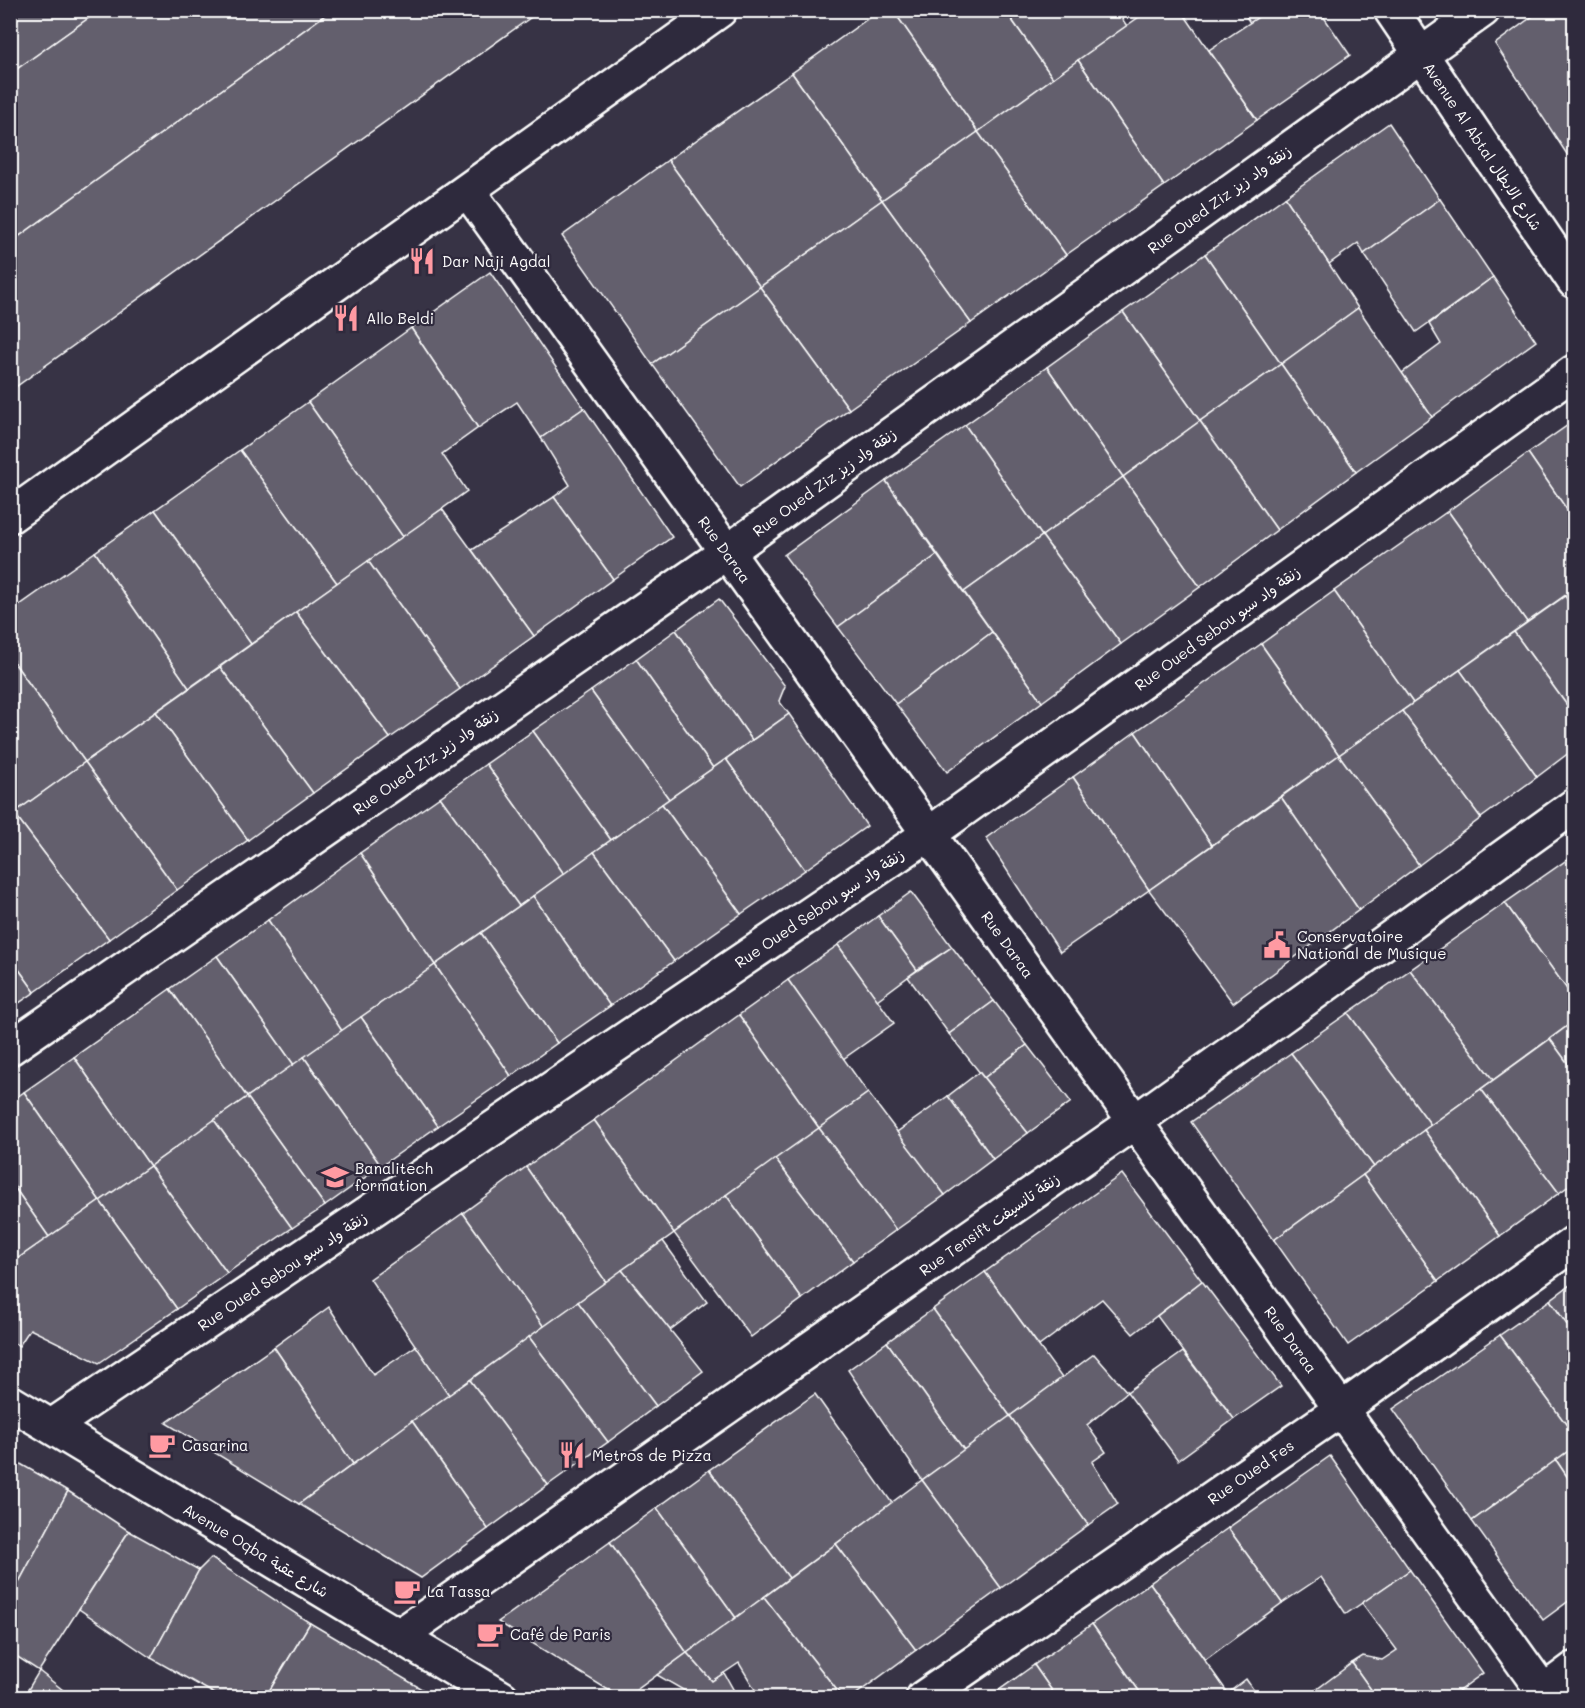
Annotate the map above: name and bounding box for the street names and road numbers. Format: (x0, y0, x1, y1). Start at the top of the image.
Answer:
street label: Avenue Al Abtal شارع الابطال (1418, 58, 1547, 235)
street label: Rue Oued Ziz زنقة واد زيز (1143, 140, 1295, 258)
street label: Rue Oued Ziz زنقة واد زيز (748, 423, 900, 541)
street label: Rue Daraa (694, 512, 756, 587)
street label: Rue Oued Sebou زنقة واد سبو (1130, 561, 1304, 695)
street label: Rue Oued Ziz زنقة واد زيز (349, 703, 501, 819)
street label: Rue Oued Sebou زنقة واد سبو (731, 844, 907, 972)
street label: Rue Daraa (977, 907, 1039, 982)
street label: Rue Tensift زنقة تانسيفت (915, 1168, 1063, 1280)
street label: Rue Oued Sebou زنقة واد سبو (194, 1207, 370, 1335)
street label: Rue Daraa (1260, 1302, 1322, 1377)
street label: Rue Oued Fes (1203, 1435, 1298, 1509)
street label: Avenue Oqba شارع عقبة (179, 1499, 332, 1602)

